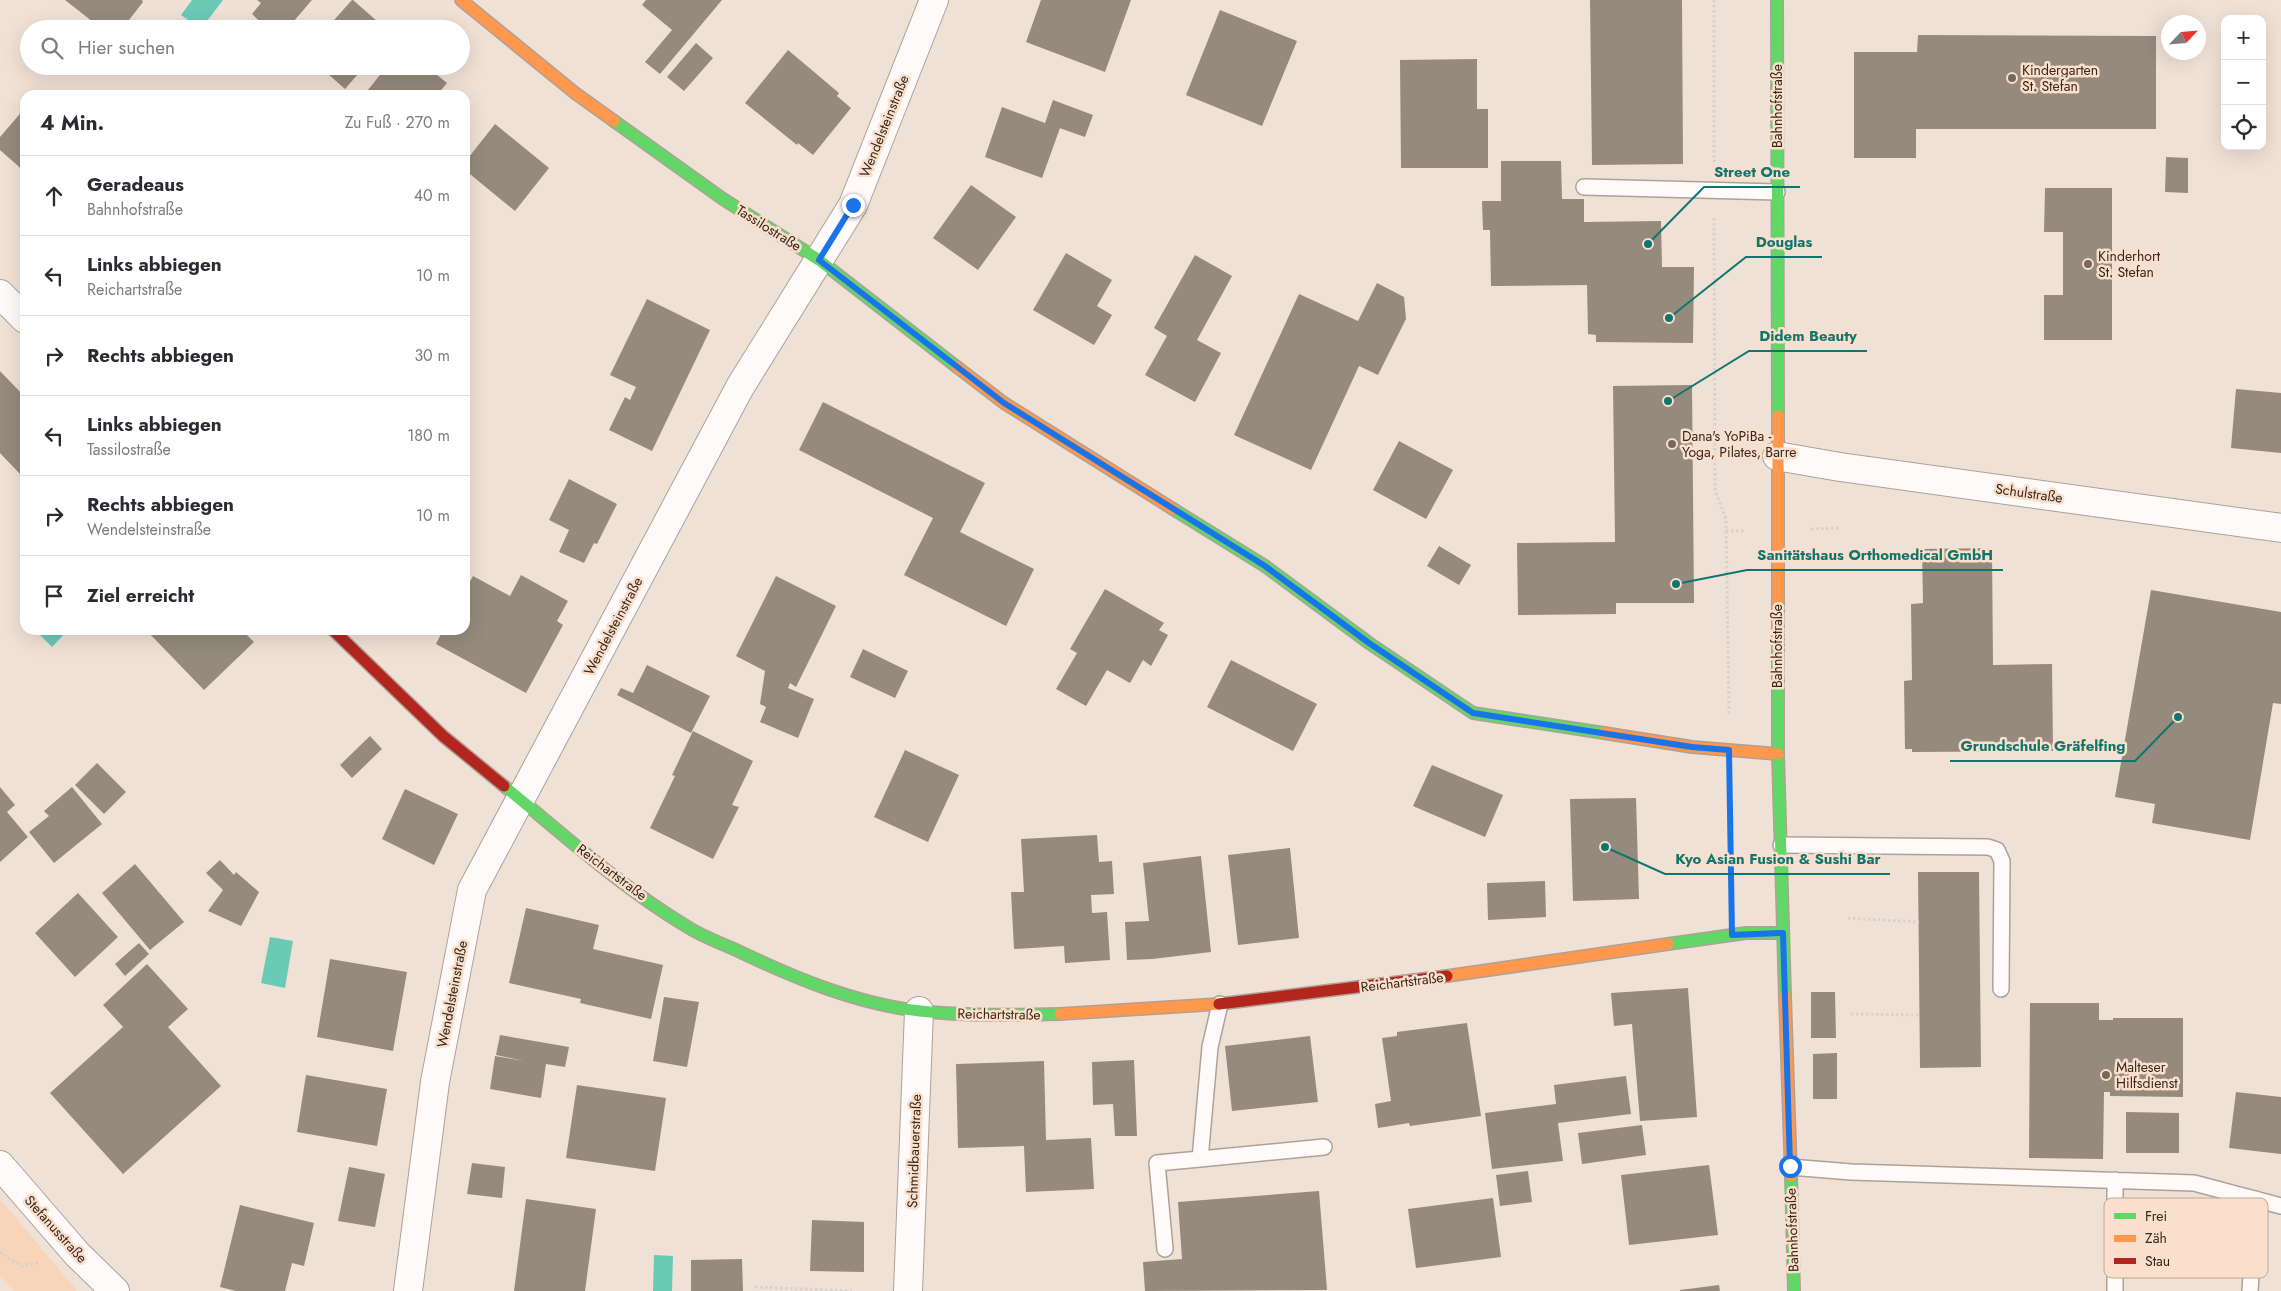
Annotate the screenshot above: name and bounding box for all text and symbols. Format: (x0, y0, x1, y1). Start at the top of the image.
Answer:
north arrow (2161, 15, 2206, 60)
map controls (2221, 15, 2266, 150)
button: + (2221, 15, 2266, 60)
search box (20, 20, 470, 75)
icon: search (38, 34, 66, 62)
text: Hier suchen (78, 34, 175, 61)
place label: Kindergarten St. Stefan (2022, 60, 2098, 96)
button: − (2221, 60, 2266, 105)
street label: Bahnhofstraße (1767, 64, 1787, 148)
street label: Wendelsteinstraße (854, 72, 914, 180)
marker: Kindergarten St. Stefan (2006, 72, 2018, 84)
button: locate (2221, 105, 2266, 150)
text: 4 Min. (40, 108, 104, 138)
text: Zu Fuß · 270 m (345, 111, 450, 134)
callout: Street One (1704, 157, 1800, 187)
text: Street One (1714, 161, 1790, 183)
text: Geradeaus (87, 171, 184, 198)
icon: ahead (40, 182, 68, 210)
text: 40 m (414, 184, 450, 207)
route end (842, 194, 865, 217)
text: Bahnhofstraße (87, 198, 183, 221)
street label: Tassilostraße (733, 200, 805, 256)
callout: Douglas (1746, 227, 1822, 257)
text: Douglas (1756, 231, 1812, 253)
place label: Kinderhort St. Stefan (2098, 246, 2161, 282)
text: Links abbiegen (87, 251, 222, 278)
marker: Kinderhort St. Stefan (2082, 258, 2094, 270)
icon: left (40, 262, 68, 290)
text: 10 m (416, 264, 450, 287)
text: Reichartstraße (87, 278, 182, 301)
callout: Didem Beauty (1749, 321, 1867, 351)
text: Didem Beauty (1759, 325, 1857, 347)
icon: right (40, 342, 68, 370)
text: Rechts abbiegen (87, 342, 234, 369)
text: 30 m (414, 344, 450, 367)
text: Links abbiegen (87, 411, 222, 438)
icon: left (40, 422, 68, 450)
text: 180 m (407, 424, 450, 447)
place label: Dana's YoPiBa - Yoga, Pilates, Barre (1682, 426, 1796, 462)
text: Tassilostraße (87, 438, 171, 461)
marker: Dana's YoPiBa - Yoga, Pilates, Barre (1666, 438, 1678, 450)
street label: Schulstraße (1994, 478, 2064, 508)
text: Rechts abbiegen (87, 491, 234, 518)
icon: right (40, 502, 68, 530)
text: 10 m (416, 504, 450, 527)
text: Wendelsteinstraße (87, 518, 211, 541)
callout: Sanitätshaus Orthomedical GmbH (1747, 540, 2003, 570)
text: Sanitätshaus Orthomedical GmbH (1757, 544, 1993, 566)
street label: Wendelsteinstraße (579, 573, 647, 679)
icon: arrive (40, 582, 68, 610)
text: Ziel erreicht (87, 582, 194, 609)
street label: Bahnhofstraße (1767, 604, 1787, 688)
callout: Grundschule Gräfelfing (1950, 731, 2135, 761)
text: Grundschule Gräfelfing (1961, 735, 2125, 757)
street label: Reichartstraße (573, 839, 651, 905)
callout: Kyo Asian Fusion & Sushi Bar (1665, 844, 1890, 874)
text: Kyo Asian Fusion & Sushi Bar (1675, 848, 1882, 870)
street label: Wendelsteinstraße (432, 939, 472, 1049)
street label: Reichartstraße (1359, 967, 1445, 997)
street label: Reichartstraße (957, 1003, 1041, 1025)
place label: Malteser Hilfsdienst (2116, 1057, 2178, 1093)
marker: Malteser Hilfsdienst (2100, 1069, 2112, 1081)
street label: Schmidbauerstraße (902, 1094, 926, 1208)
route start (1779, 1155, 1802, 1178)
street label: Bahnhofstraße (1781, 1188, 1803, 1272)
street label: Stefanusstraße (20, 1191, 92, 1267)
legend (2104, 1198, 2268, 1278)
text: Frei (2145, 1206, 2167, 1226)
text: Zäh (2145, 1228, 2167, 1248)
text: Stau (2145, 1251, 2170, 1271)

